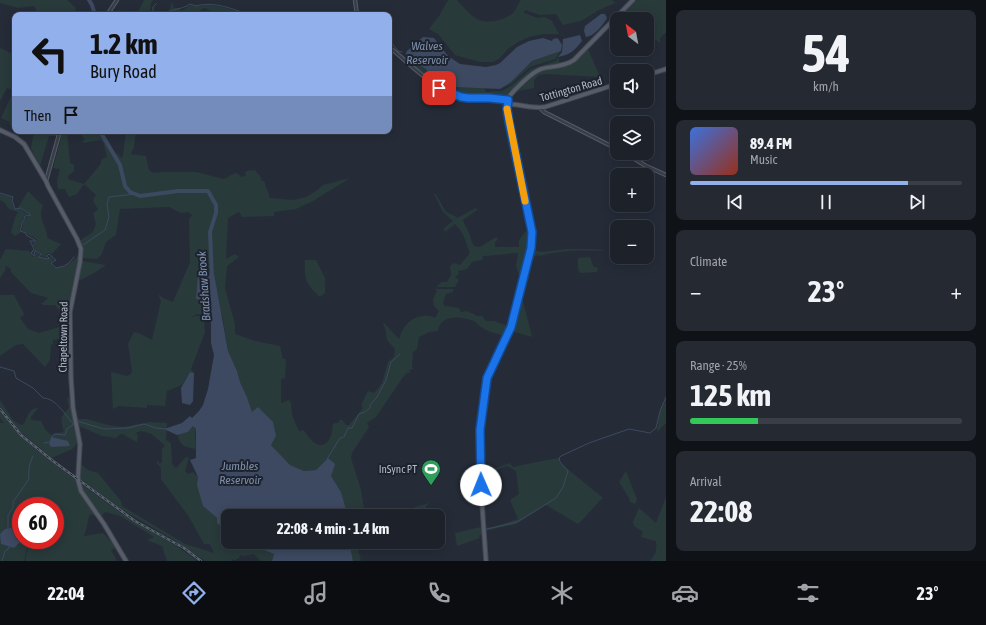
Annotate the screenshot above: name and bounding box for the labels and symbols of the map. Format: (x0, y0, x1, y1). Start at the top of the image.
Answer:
north arrow (610, 12, 654, 56)
water label: Walves Reservoir (406, 39, 448, 67)
pin (422, 71, 456, 105)
street label: Tottington Road (538, 74, 604, 104)
water label: Bradshaw Brook (195, 250, 213, 321)
street label: Chapeltown Road (56, 301, 70, 373)
sports icon: InSync PT (420, 458, 442, 486)
water label: Jumbles Reservoir (219, 459, 261, 487)
place label: InSync PT (379, 463, 417, 475)
position arrow (460, 464, 502, 506)
speed limit sign: 60 (12, 497, 64, 549)

